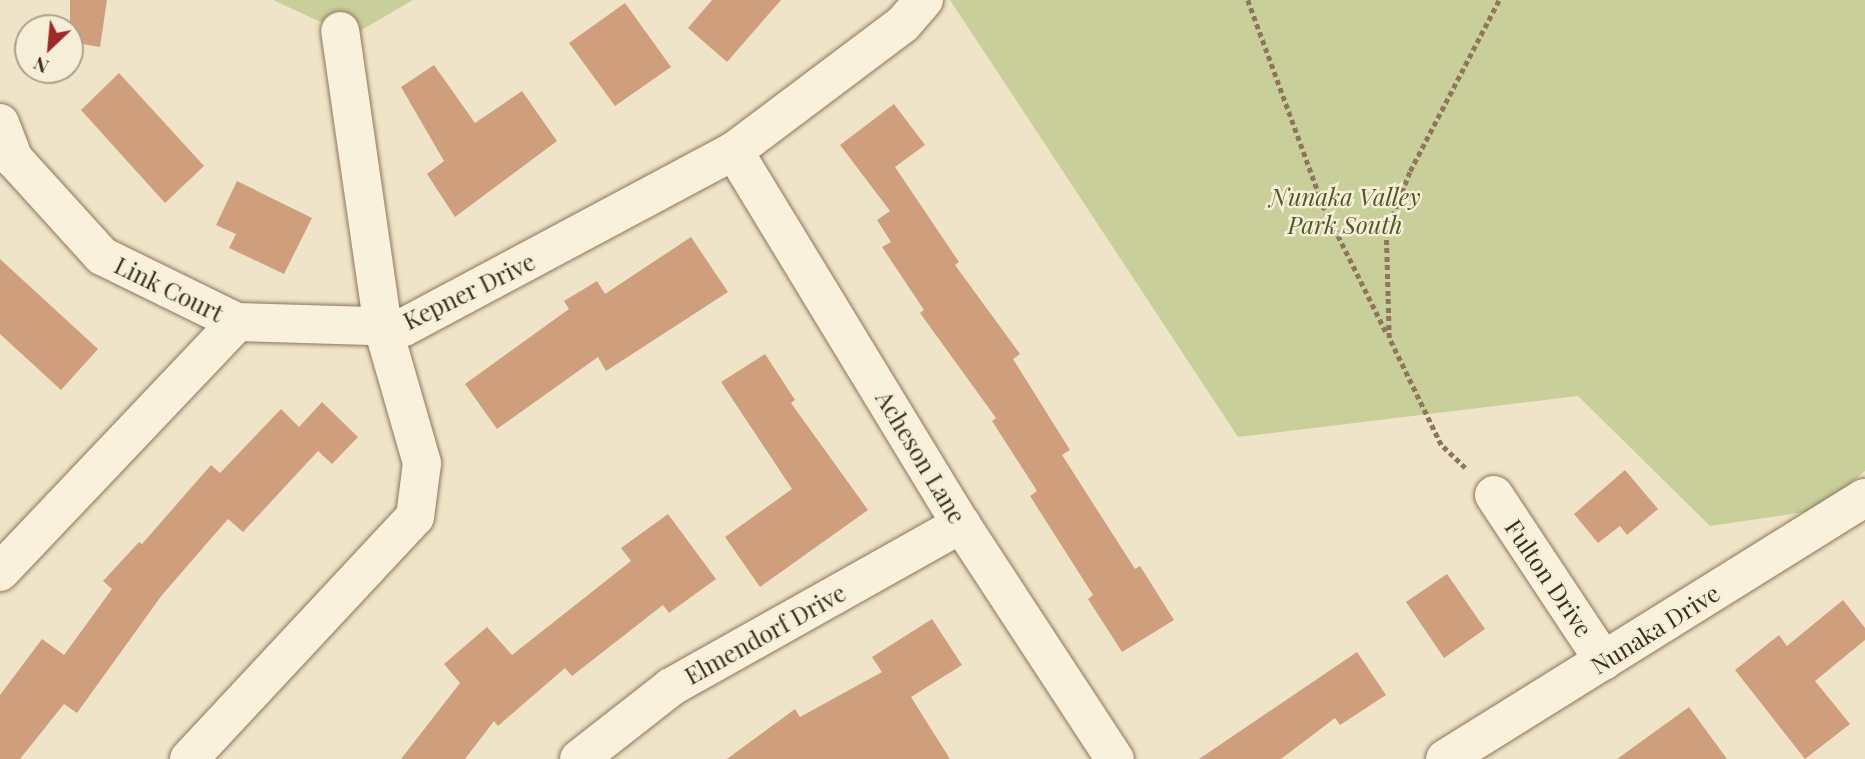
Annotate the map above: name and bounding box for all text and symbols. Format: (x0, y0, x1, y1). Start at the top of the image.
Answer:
north arrow (14, 14, 84, 84)
text: N (29, 51, 53, 81)
park label: Nunaka Valley Park South (1269, 183, 1421, 239)
street label: Kepner Drive (398, 247, 540, 335)
street label: Link Court (110, 250, 228, 328)
street label: Acheson Lane (870, 385, 972, 529)
street label: Fulton Drive (1499, 514, 1599, 642)
street label: Elmendorf Drive (679, 578, 851, 690)
street label: Nunaka Drive (1585, 578, 1725, 680)

